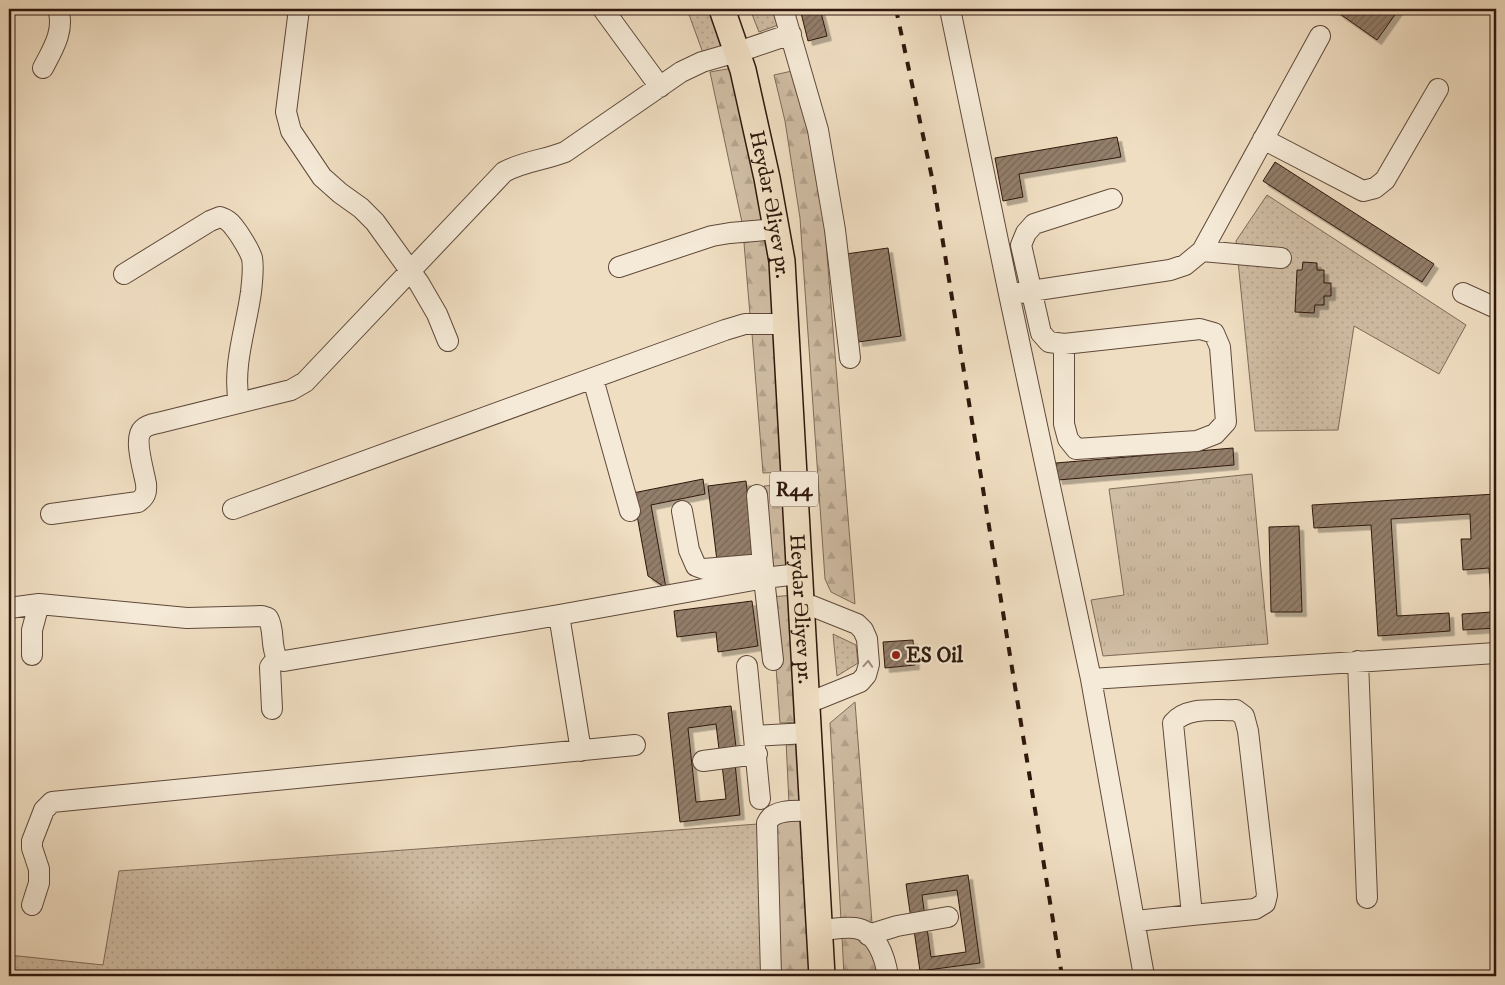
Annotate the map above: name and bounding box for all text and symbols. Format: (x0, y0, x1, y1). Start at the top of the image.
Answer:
street label: Heydər Əliyev pr. (743, 128, 795, 279)
road number: R44 (770, 472, 818, 506)
street label: Heydər Əliyev pr. (783, 533, 818, 685)
place label: ES Oil (906, 643, 964, 669)
marker: ES Oil (890, 649, 902, 661)
one-way arrow (862, 659, 873, 667)

